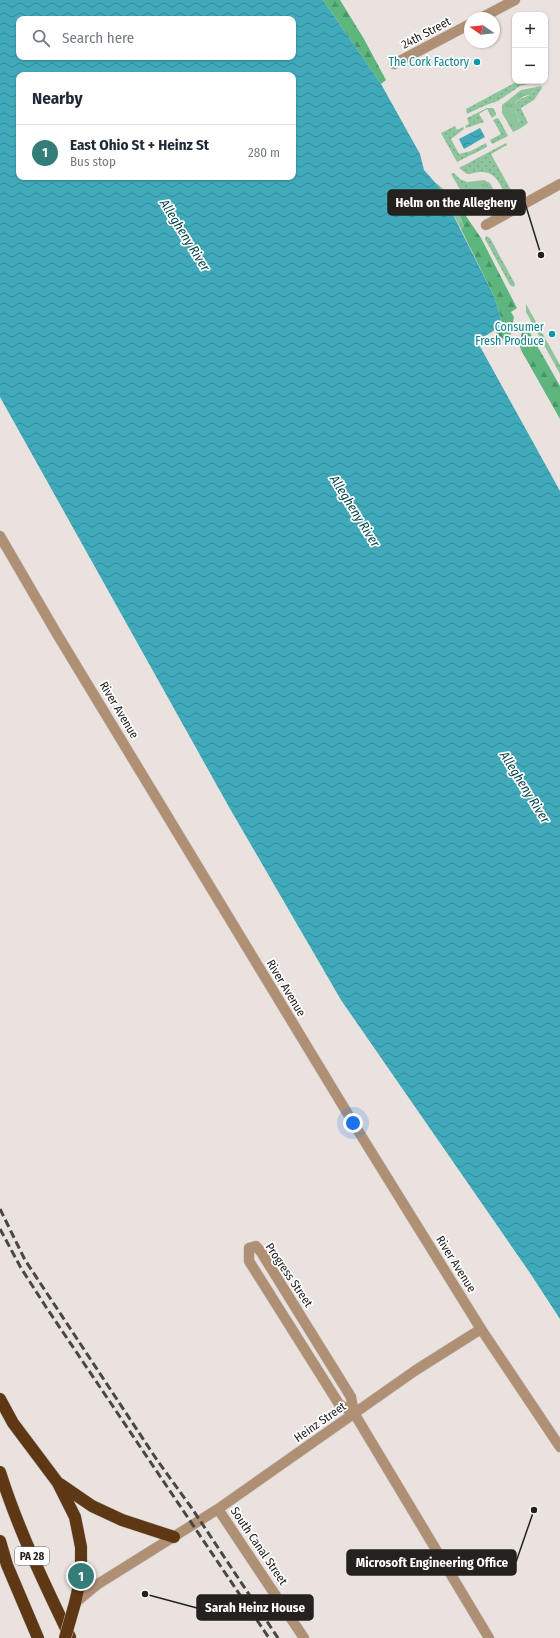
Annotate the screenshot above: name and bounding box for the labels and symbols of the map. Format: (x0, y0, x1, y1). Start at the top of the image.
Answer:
north arrow (464, 12, 500, 48)
street label: 24th Street (399, 14, 453, 52)
place label: The Cork Factory (388, 55, 470, 69)
marker: The Cork Factory (472, 57, 482, 67)
callout: Helm on the Allegheny (388, 190, 525, 215)
text: Helm on the Allegheny (395, 195, 517, 210)
water label: Allegheny River (157, 196, 213, 274)
place label: Consumer Fresh Produce (475, 320, 545, 348)
marker: Consumer Fresh Produce (547, 329, 557, 339)
water label: Allegheny River (327, 472, 383, 550)
street label: River Avenue (97, 679, 141, 741)
water label: Allegheny River (497, 748, 553, 826)
street label: River Avenue (264, 957, 308, 1019)
your location (343, 1113, 363, 1133)
street label: River Avenue (433, 1233, 479, 1295)
street label: Progress Street (262, 1240, 316, 1310)
street label: Heinz Street (292, 1399, 348, 1445)
street label: South Canal Street (228, 1504, 290, 1588)
road number: PA 28 (15, 1547, 49, 1565)
callout: Microsoft Engineering Office (347, 1550, 516, 1575)
text: Microsoft Engineering Office (356, 1555, 509, 1570)
pin: 1 (68, 1561, 94, 1591)
callout: Sarah Heinz House (197, 1595, 313, 1620)
text: Sarah Heinz House (205, 1600, 305, 1615)

